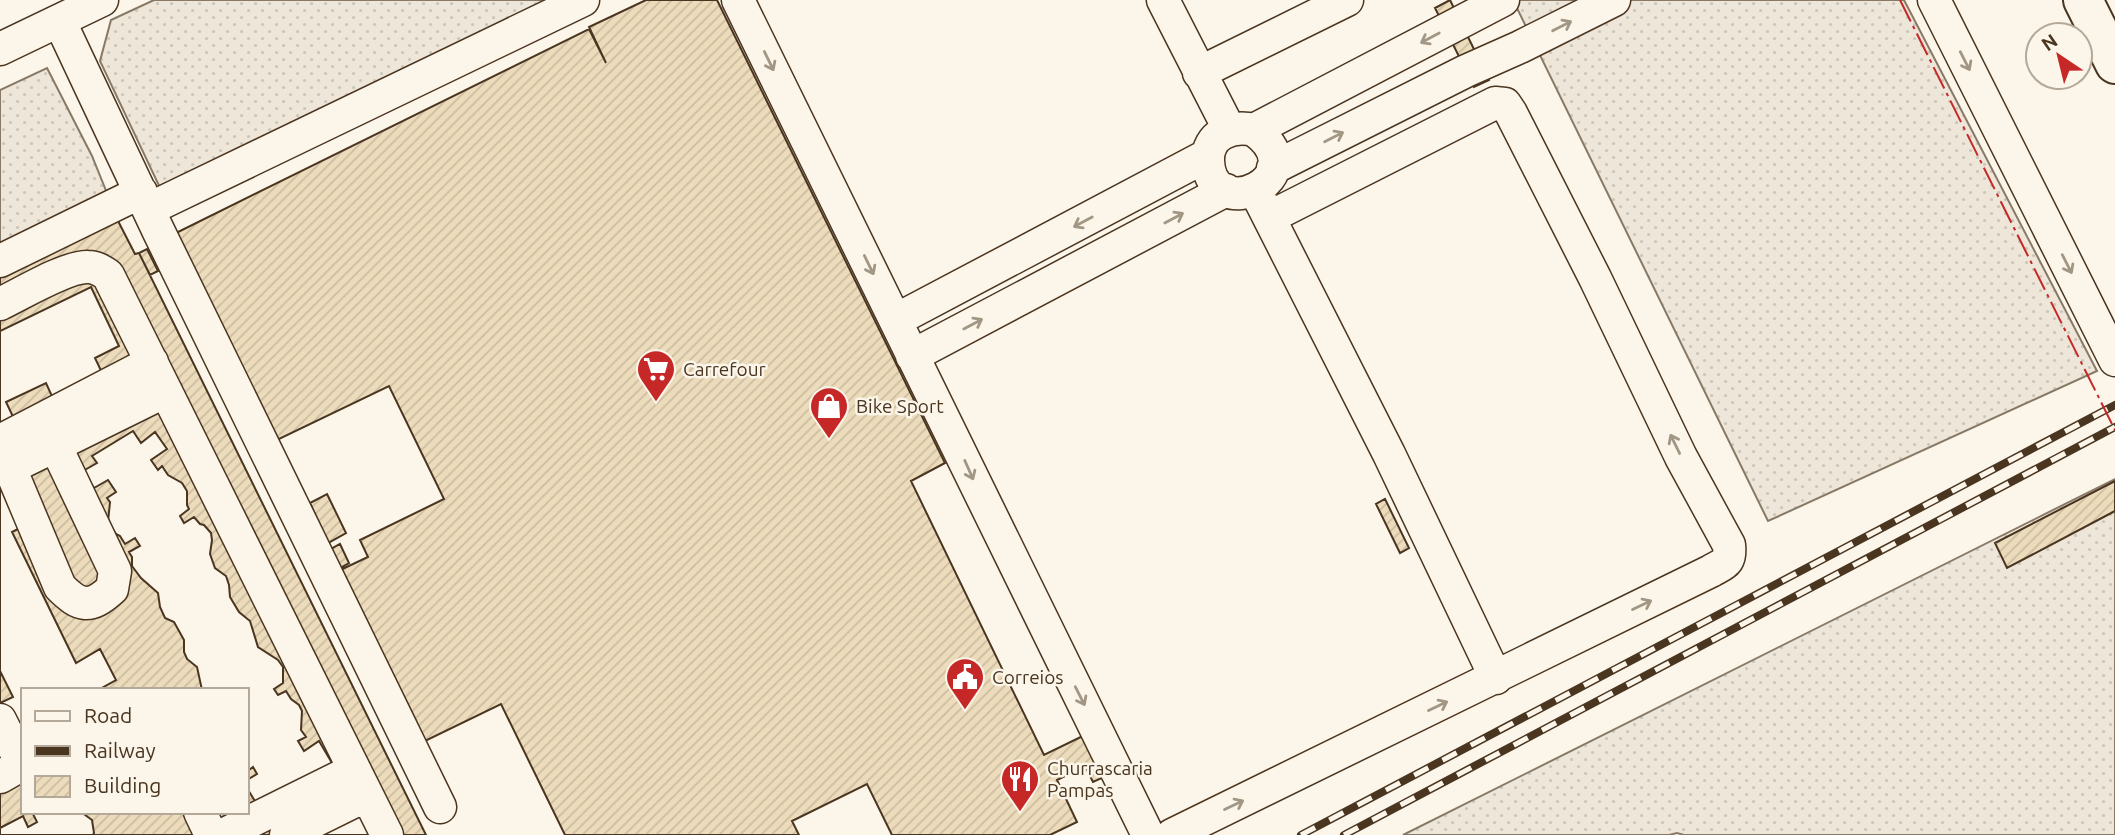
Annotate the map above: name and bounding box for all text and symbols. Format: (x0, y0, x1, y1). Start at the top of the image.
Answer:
one-way arrow (1551, 19, 1572, 33)
north arrow (2024, 21, 2094, 91)
text: N (2037, 29, 2061, 55)
one-way arrow (1420, 31, 1440, 45)
one-way arrow (762, 50, 776, 71)
one-way arrow (1958, 50, 1972, 71)
one-way arrow (1324, 130, 1344, 144)
one-way arrow (1163, 211, 1184, 224)
one-way arrow (1073, 215, 1094, 229)
one-way arrow (2060, 253, 2074, 274)
one-way arrow (863, 254, 876, 275)
one-way arrow (962, 317, 983, 331)
supermarket icon: Carrefour (635, 348, 677, 403)
place label: Carrefour (683, 358, 766, 380)
shop icon: Bike Sport (808, 385, 850, 440)
place label: Bike Sport (856, 395, 944, 417)
one-way arrow (1667, 434, 1681, 455)
one-way arrow (963, 458, 976, 480)
one-way arrow (1631, 598, 1652, 612)
public building icon: Correios (944, 656, 986, 711)
place label: Correios (992, 666, 1064, 688)
one-way arrow (1074, 685, 1088, 705)
legend (21, 688, 248, 814)
one-way arrow (1427, 699, 1448, 712)
text: Road (84, 703, 132, 727)
text: Railway (84, 738, 156, 762)
place label: Churrascaria Pampas (1047, 757, 1153, 801)
restaurant icon: Churrascaria Pampas (999, 758, 1041, 813)
text: Building (84, 773, 161, 797)
one-way arrow (1223, 798, 1244, 812)

